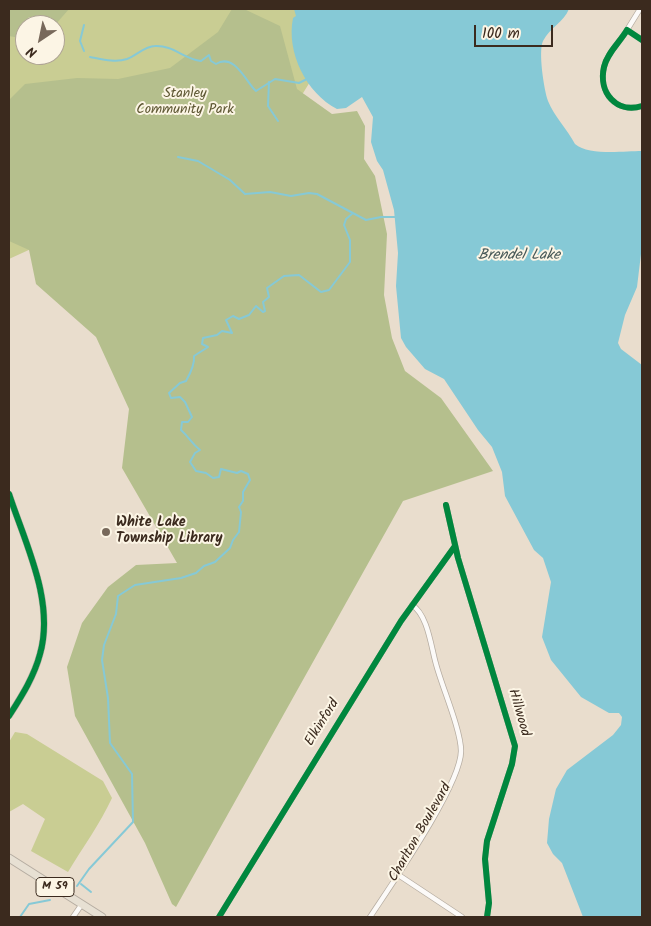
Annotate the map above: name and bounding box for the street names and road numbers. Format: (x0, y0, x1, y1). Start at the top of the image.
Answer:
street label: Hillwood (503, 687, 533, 739)
street label: Elkinford (302, 696, 344, 750)
street label: Charlton Boulevard (386, 781, 456, 885)
road number: M 59 (36, 878, 74, 896)

